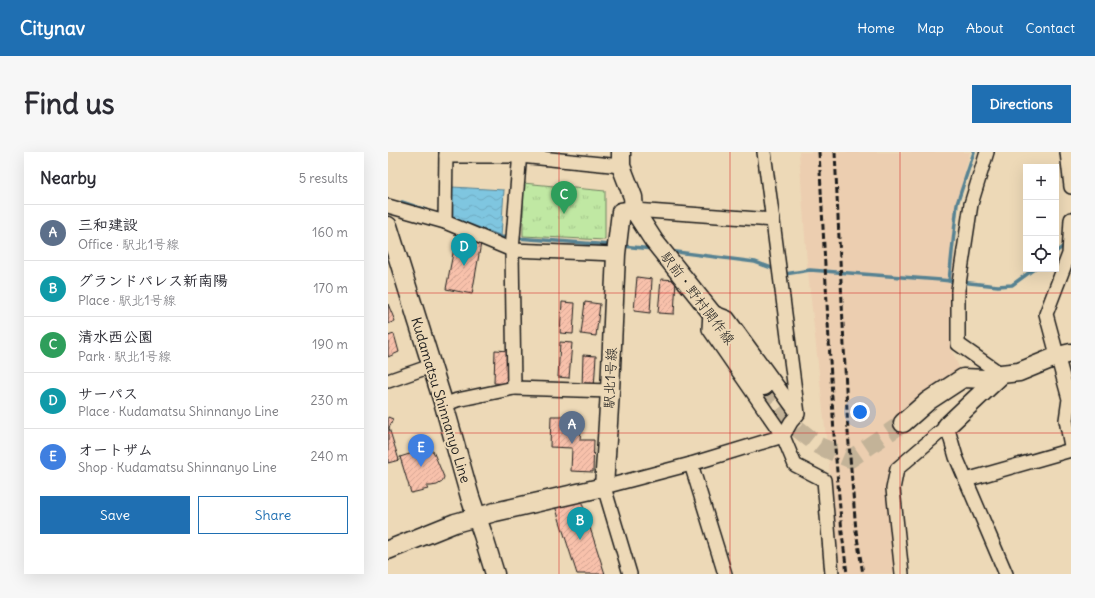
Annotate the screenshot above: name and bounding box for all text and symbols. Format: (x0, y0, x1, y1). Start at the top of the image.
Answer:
text: Citynav (20, 16, 85, 40)
text: Home (857, 19, 895, 37)
text: Map (917, 19, 944, 37)
text: About (966, 19, 1004, 37)
text: Contact (1026, 19, 1075, 37)
button: Directions (972, 85, 1071, 123)
text: Find us (24, 86, 115, 122)
map controls (1023, 164, 1059, 272)
button: + (1023, 164, 1059, 200)
text: Nearby (40, 167, 96, 189)
text: 5 results (299, 170, 348, 187)
pin: C (551, 181, 577, 214)
button: − (1023, 200, 1059, 236)
text: 三和建設 (78, 215, 138, 234)
text: A (49, 224, 57, 241)
text: 160 m (312, 224, 348, 241)
pin: D (451, 233, 477, 266)
text: Office · 駅北1号線 (78, 236, 179, 253)
button: locate (1023, 236, 1059, 272)
street label: 駅前・野村開作線 (657, 248, 739, 348)
text: グランドパレス新南陽 (78, 271, 228, 290)
text: B (49, 280, 57, 297)
text: 170 m (313, 280, 348, 297)
text: Place · 駅北1号線 (78, 292, 176, 309)
street label: Kudamatsu Shinnanyo Line (407, 315, 475, 485)
text: 清水西公園 (78, 327, 153, 346)
text: C (49, 336, 57, 353)
text: 190 m (312, 336, 348, 353)
street label: 駅北1号線 (599, 347, 621, 409)
text: Park · 駅北1号線 (78, 348, 171, 365)
text: サーパス (78, 384, 138, 403)
text: D (48, 392, 58, 409)
text: 230 m (310, 392, 348, 409)
your location (850, 402, 870, 422)
text: Place · Kudamatsu Shinnanyo Line (78, 403, 279, 420)
pin: A (559, 411, 585, 444)
pin: E (408, 434, 434, 467)
text: オートザム (78, 440, 153, 459)
text: E (49, 448, 57, 465)
text: 240 m (311, 448, 348, 465)
text: Shop · Kudamatsu Shinnanyo Line (78, 459, 277, 476)
button: Save (40, 496, 190, 534)
button: Share (198, 496, 348, 534)
pin: B (567, 507, 593, 540)

